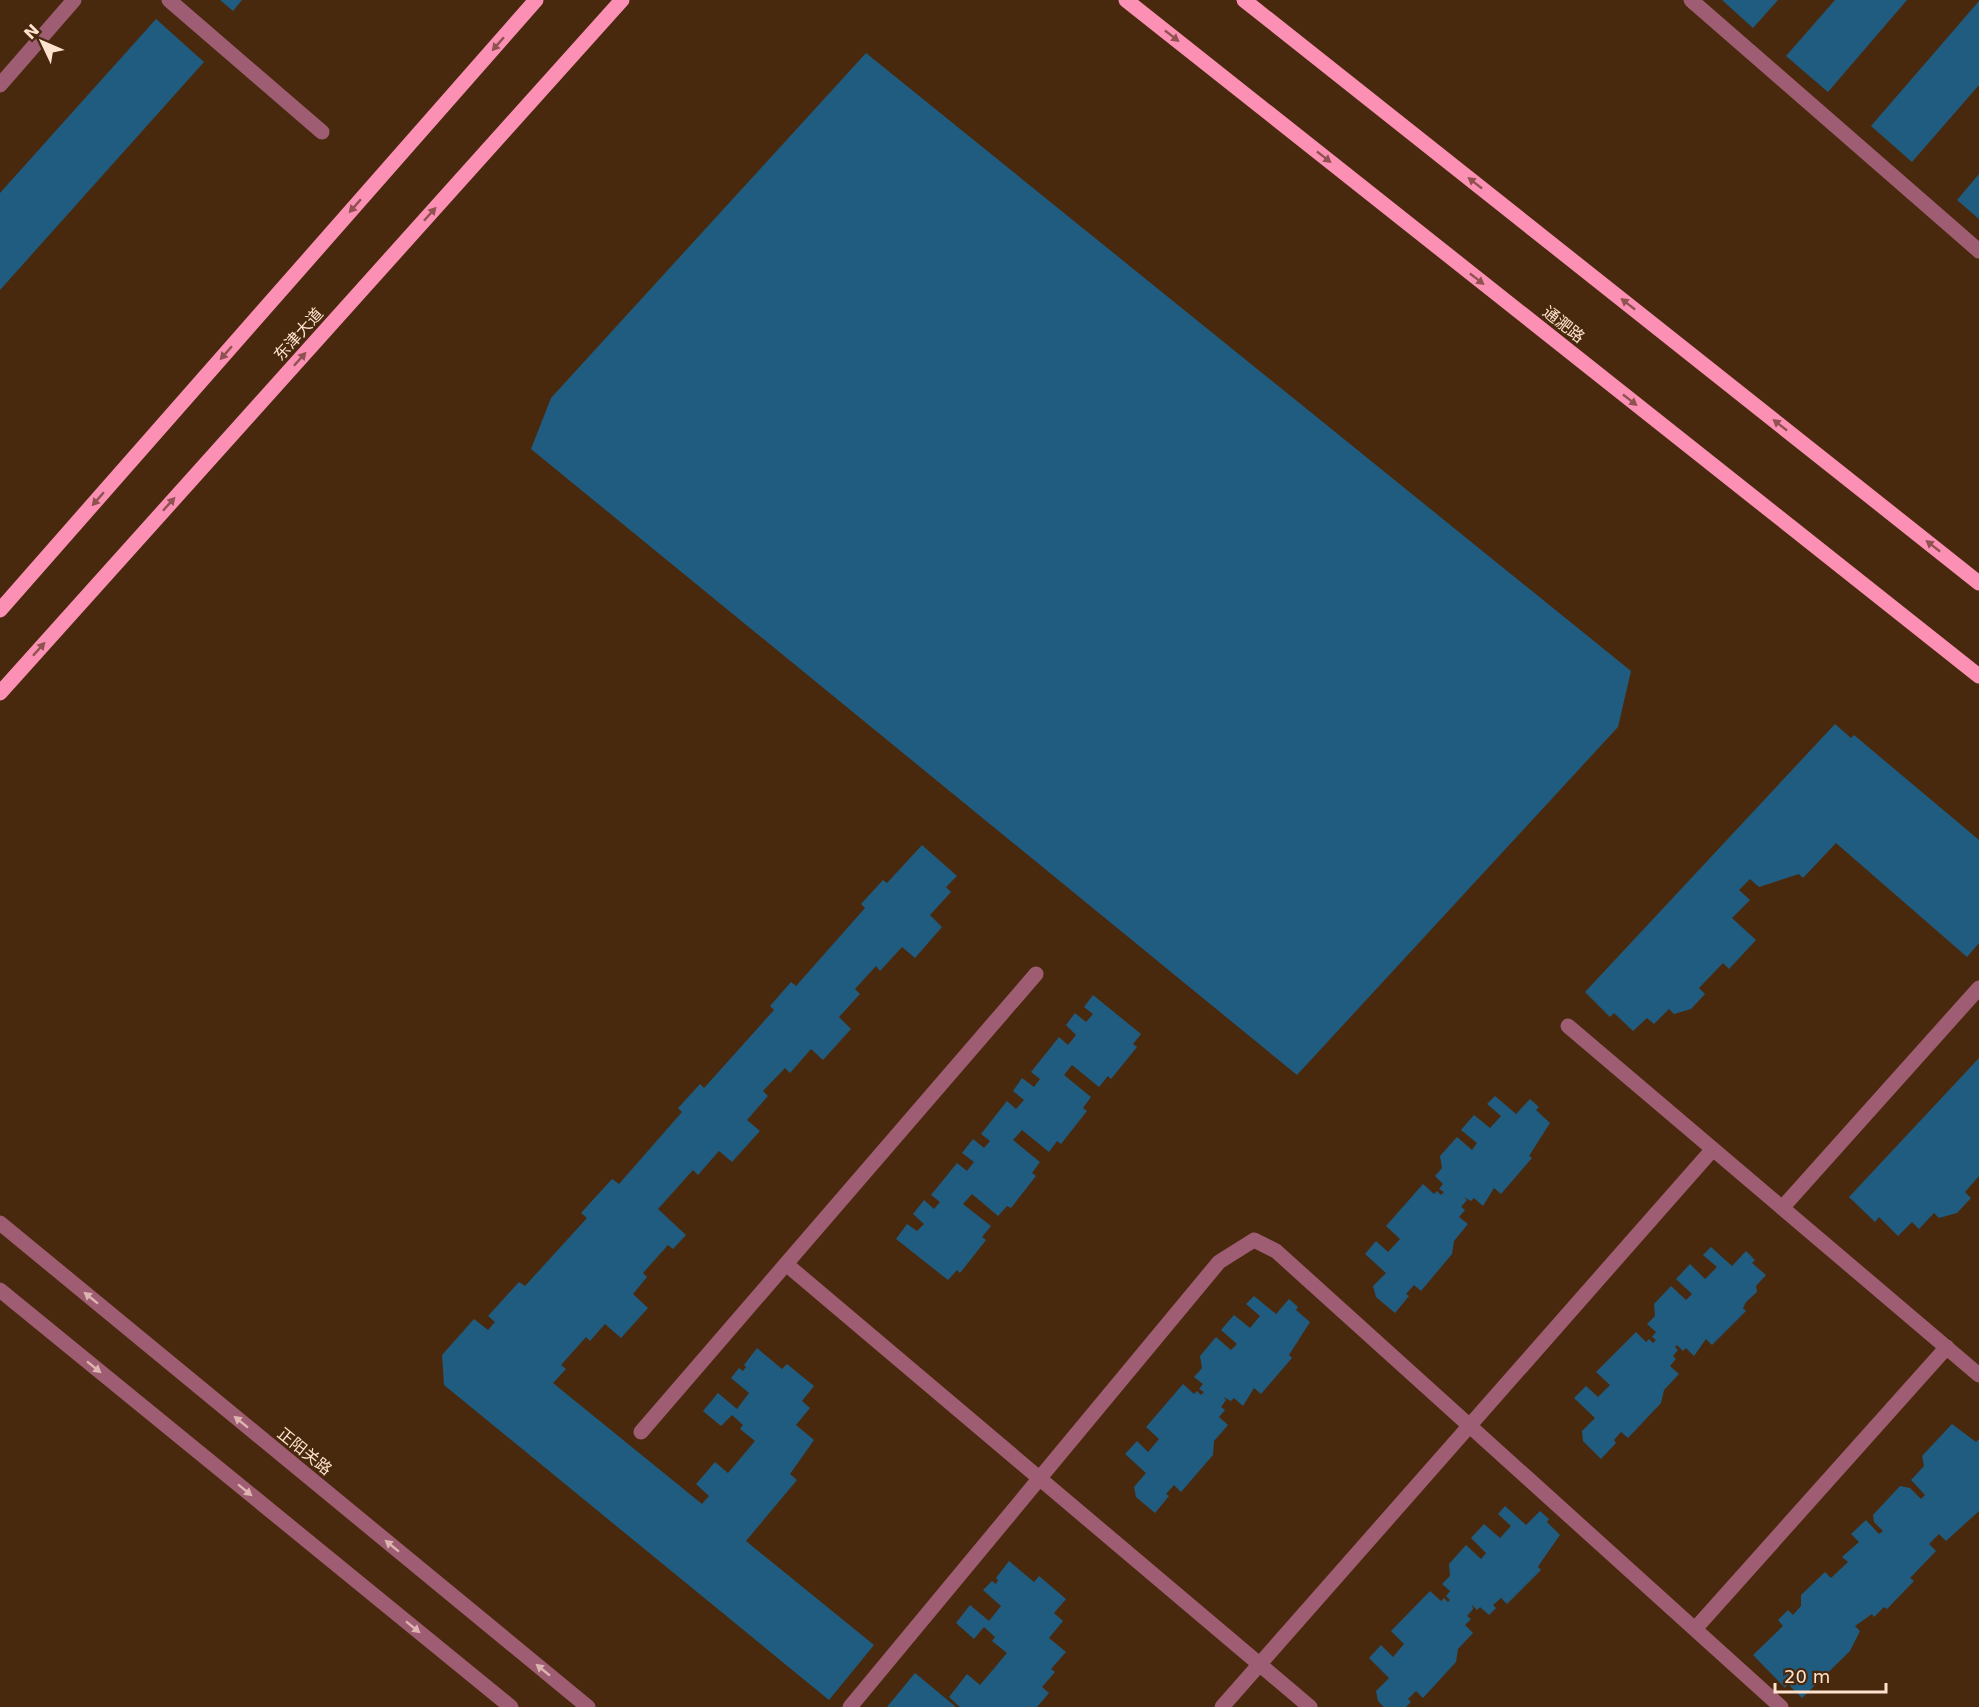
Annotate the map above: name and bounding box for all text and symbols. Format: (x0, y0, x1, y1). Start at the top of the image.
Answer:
north arrow (12, 12, 72, 72)
text: N (20, 21, 43, 43)
one-way arrow (1164, 30, 1179, 42)
one-way arrow (491, 36, 504, 52)
one-way arrow (1317, 151, 1332, 163)
one-way arrow (1467, 176, 1483, 189)
one-way arrow (349, 198, 362, 213)
one-way arrow (423, 207, 436, 222)
one-way arrow (1470, 272, 1485, 284)
one-way arrow (1620, 299, 1635, 311)
street label: 通淝路 (1539, 302, 1588, 347)
street label: 东津大道 (270, 304, 327, 364)
one-way arrow (220, 345, 233, 360)
one-way arrow (293, 352, 306, 367)
one-way arrow (1622, 393, 1638, 406)
one-way arrow (1773, 420, 1788, 432)
one-way arrow (92, 491, 105, 506)
one-way arrow (162, 497, 176, 512)
one-way arrow (1925, 540, 1941, 553)
one-way arrow (32, 642, 46, 657)
one-way arrow (84, 1292, 99, 1305)
one-way arrow (86, 1360, 102, 1373)
one-way arrow (234, 1416, 249, 1429)
street label: 正阳关路 (274, 1424, 336, 1479)
one-way arrow (237, 1483, 252, 1496)
one-way arrow (385, 1540, 400, 1553)
one-way arrow (405, 1620, 420, 1632)
scale bar (1775, 1656, 1886, 1694)
one-way arrow (535, 1664, 550, 1676)
text: 20 m (1784, 1666, 1830, 1687)

